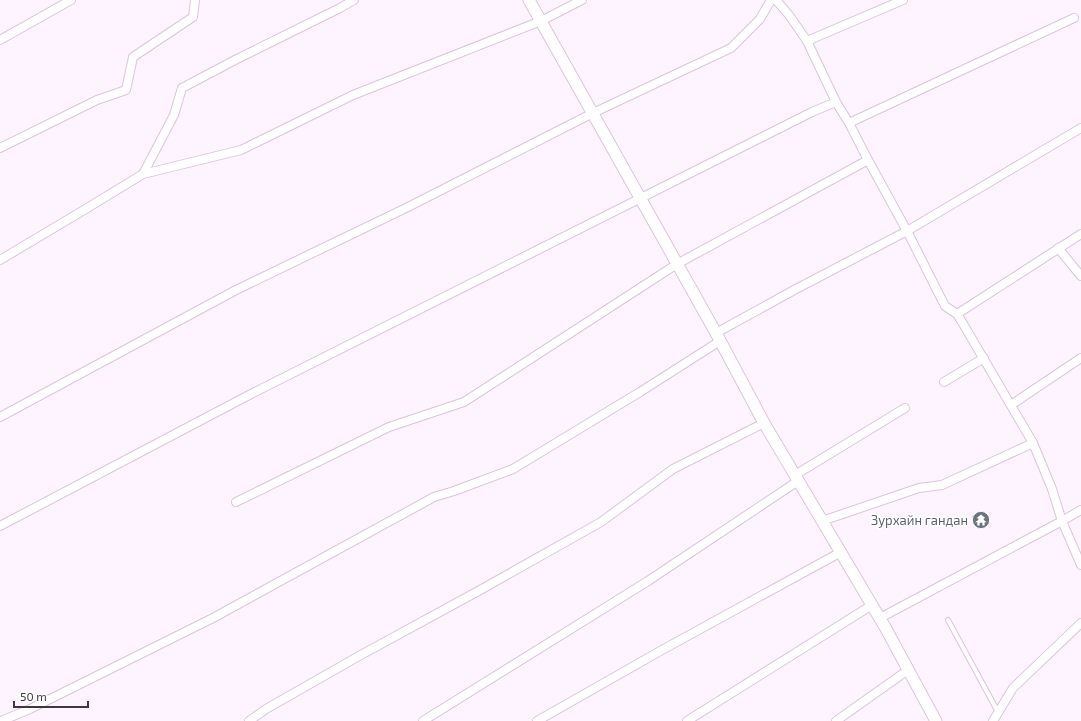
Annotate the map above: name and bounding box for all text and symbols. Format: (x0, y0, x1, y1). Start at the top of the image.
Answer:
temple icon: Зурхайн гандан (971, 510, 991, 530)
place label: Зурхайн гандан (871, 512, 968, 528)
scale bar (14, 683, 88, 709)
text: 50 m (20, 689, 47, 703)

